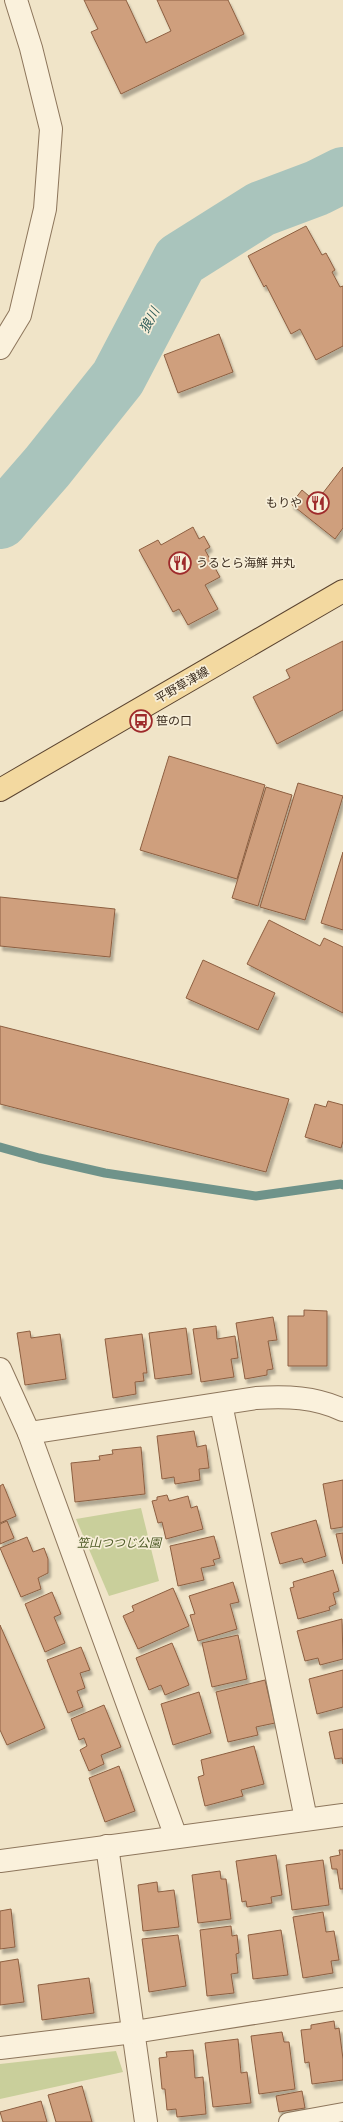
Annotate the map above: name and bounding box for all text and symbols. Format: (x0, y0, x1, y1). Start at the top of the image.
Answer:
water label: 狼川 (135, 303, 166, 337)
restaurant icon: もりや (305, 490, 331, 516)
place label: もりや (266, 494, 302, 513)
restaurant icon: うるとら海鮮 丼丸 (167, 550, 193, 576)
place label: うるとら海鮮 丼丸 (196, 554, 295, 573)
street label: 平野草津線 (152, 662, 213, 709)
bus stop icon: 笹の口 (128, 708, 154, 734)
place label: 笹の口 (156, 712, 192, 731)
park label: 笠山つつじ公園 (77, 1534, 163, 1553)

